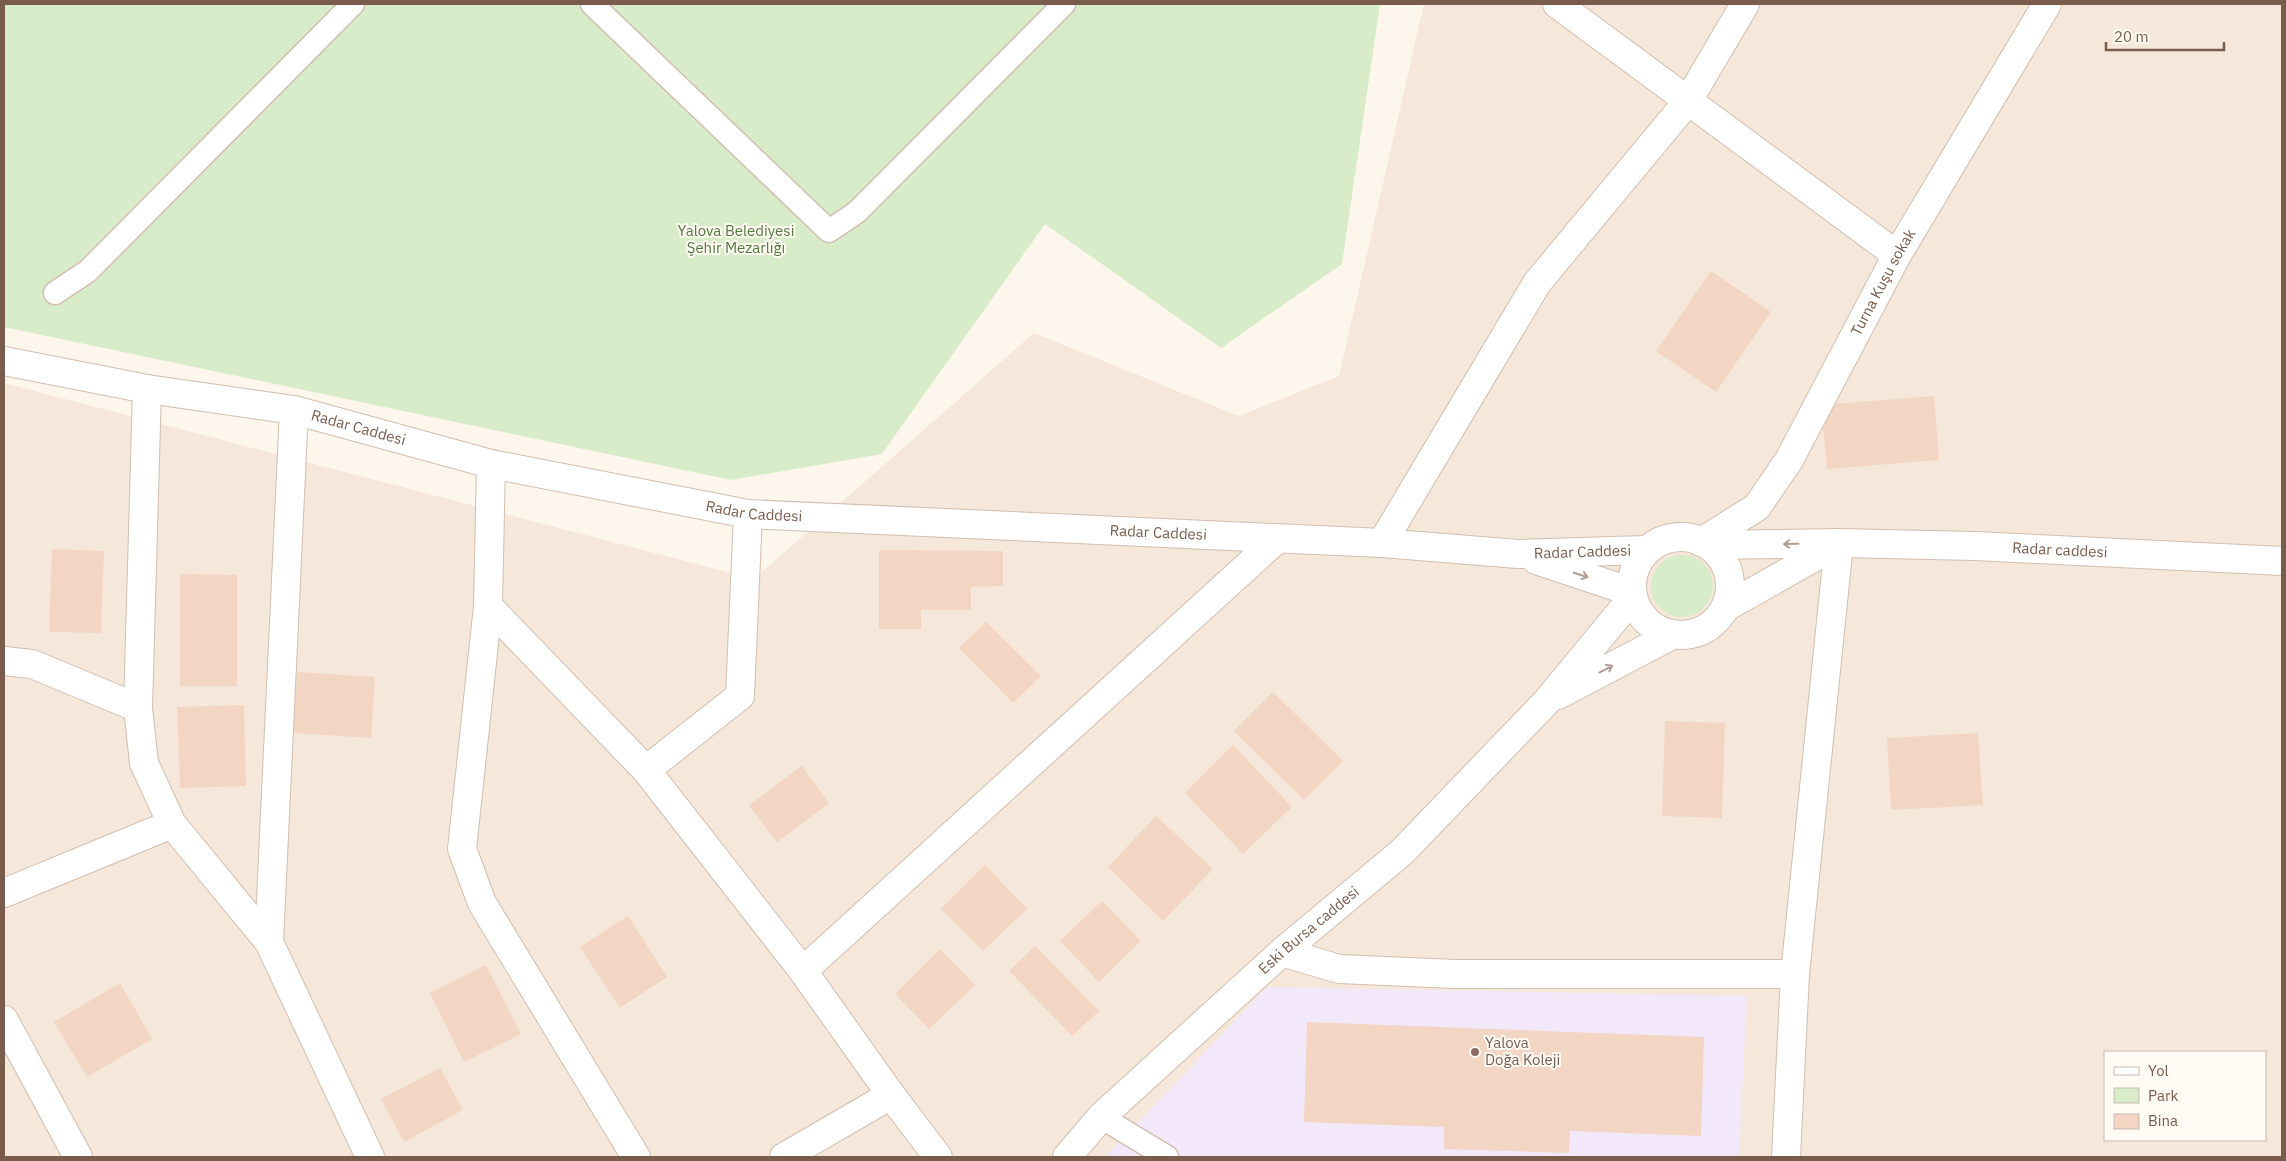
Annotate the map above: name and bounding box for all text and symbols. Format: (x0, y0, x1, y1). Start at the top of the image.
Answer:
scale bar (2106, 20, 2224, 52)
text: 20 m (2114, 27, 2149, 46)
park label: Yalova Belediyesi Şehir Mezarlığı (678, 221, 794, 257)
street label: Turna Kuşu sokak (1846, 225, 1920, 339)
street label: Radar Caddesi (309, 405, 408, 449)
street label: Radar Caddesi (704, 496, 803, 525)
street label: Radar Caddesi (1109, 521, 1207, 544)
street label: Radar caddesi (2012, 538, 2108, 561)
one-way arrow (1783, 539, 1800, 549)
street label: Radar Caddesi (1534, 540, 1631, 562)
one-way arrow (1573, 570, 1589, 580)
one-way arrow (1599, 664, 1614, 674)
street label: Eski Bursa caddesi (1254, 882, 1363, 978)
place label: Yalova Doğa Koleji (1485, 1033, 1560, 1069)
marker: Yalova Doğa Koleji (1469, 1046, 1481, 1058)
legend (2104, 1051, 2266, 1141)
text: Yol (2148, 1061, 2169, 1080)
text: Park (2148, 1086, 2178, 1105)
text: Bina (2148, 1111, 2178, 1130)

